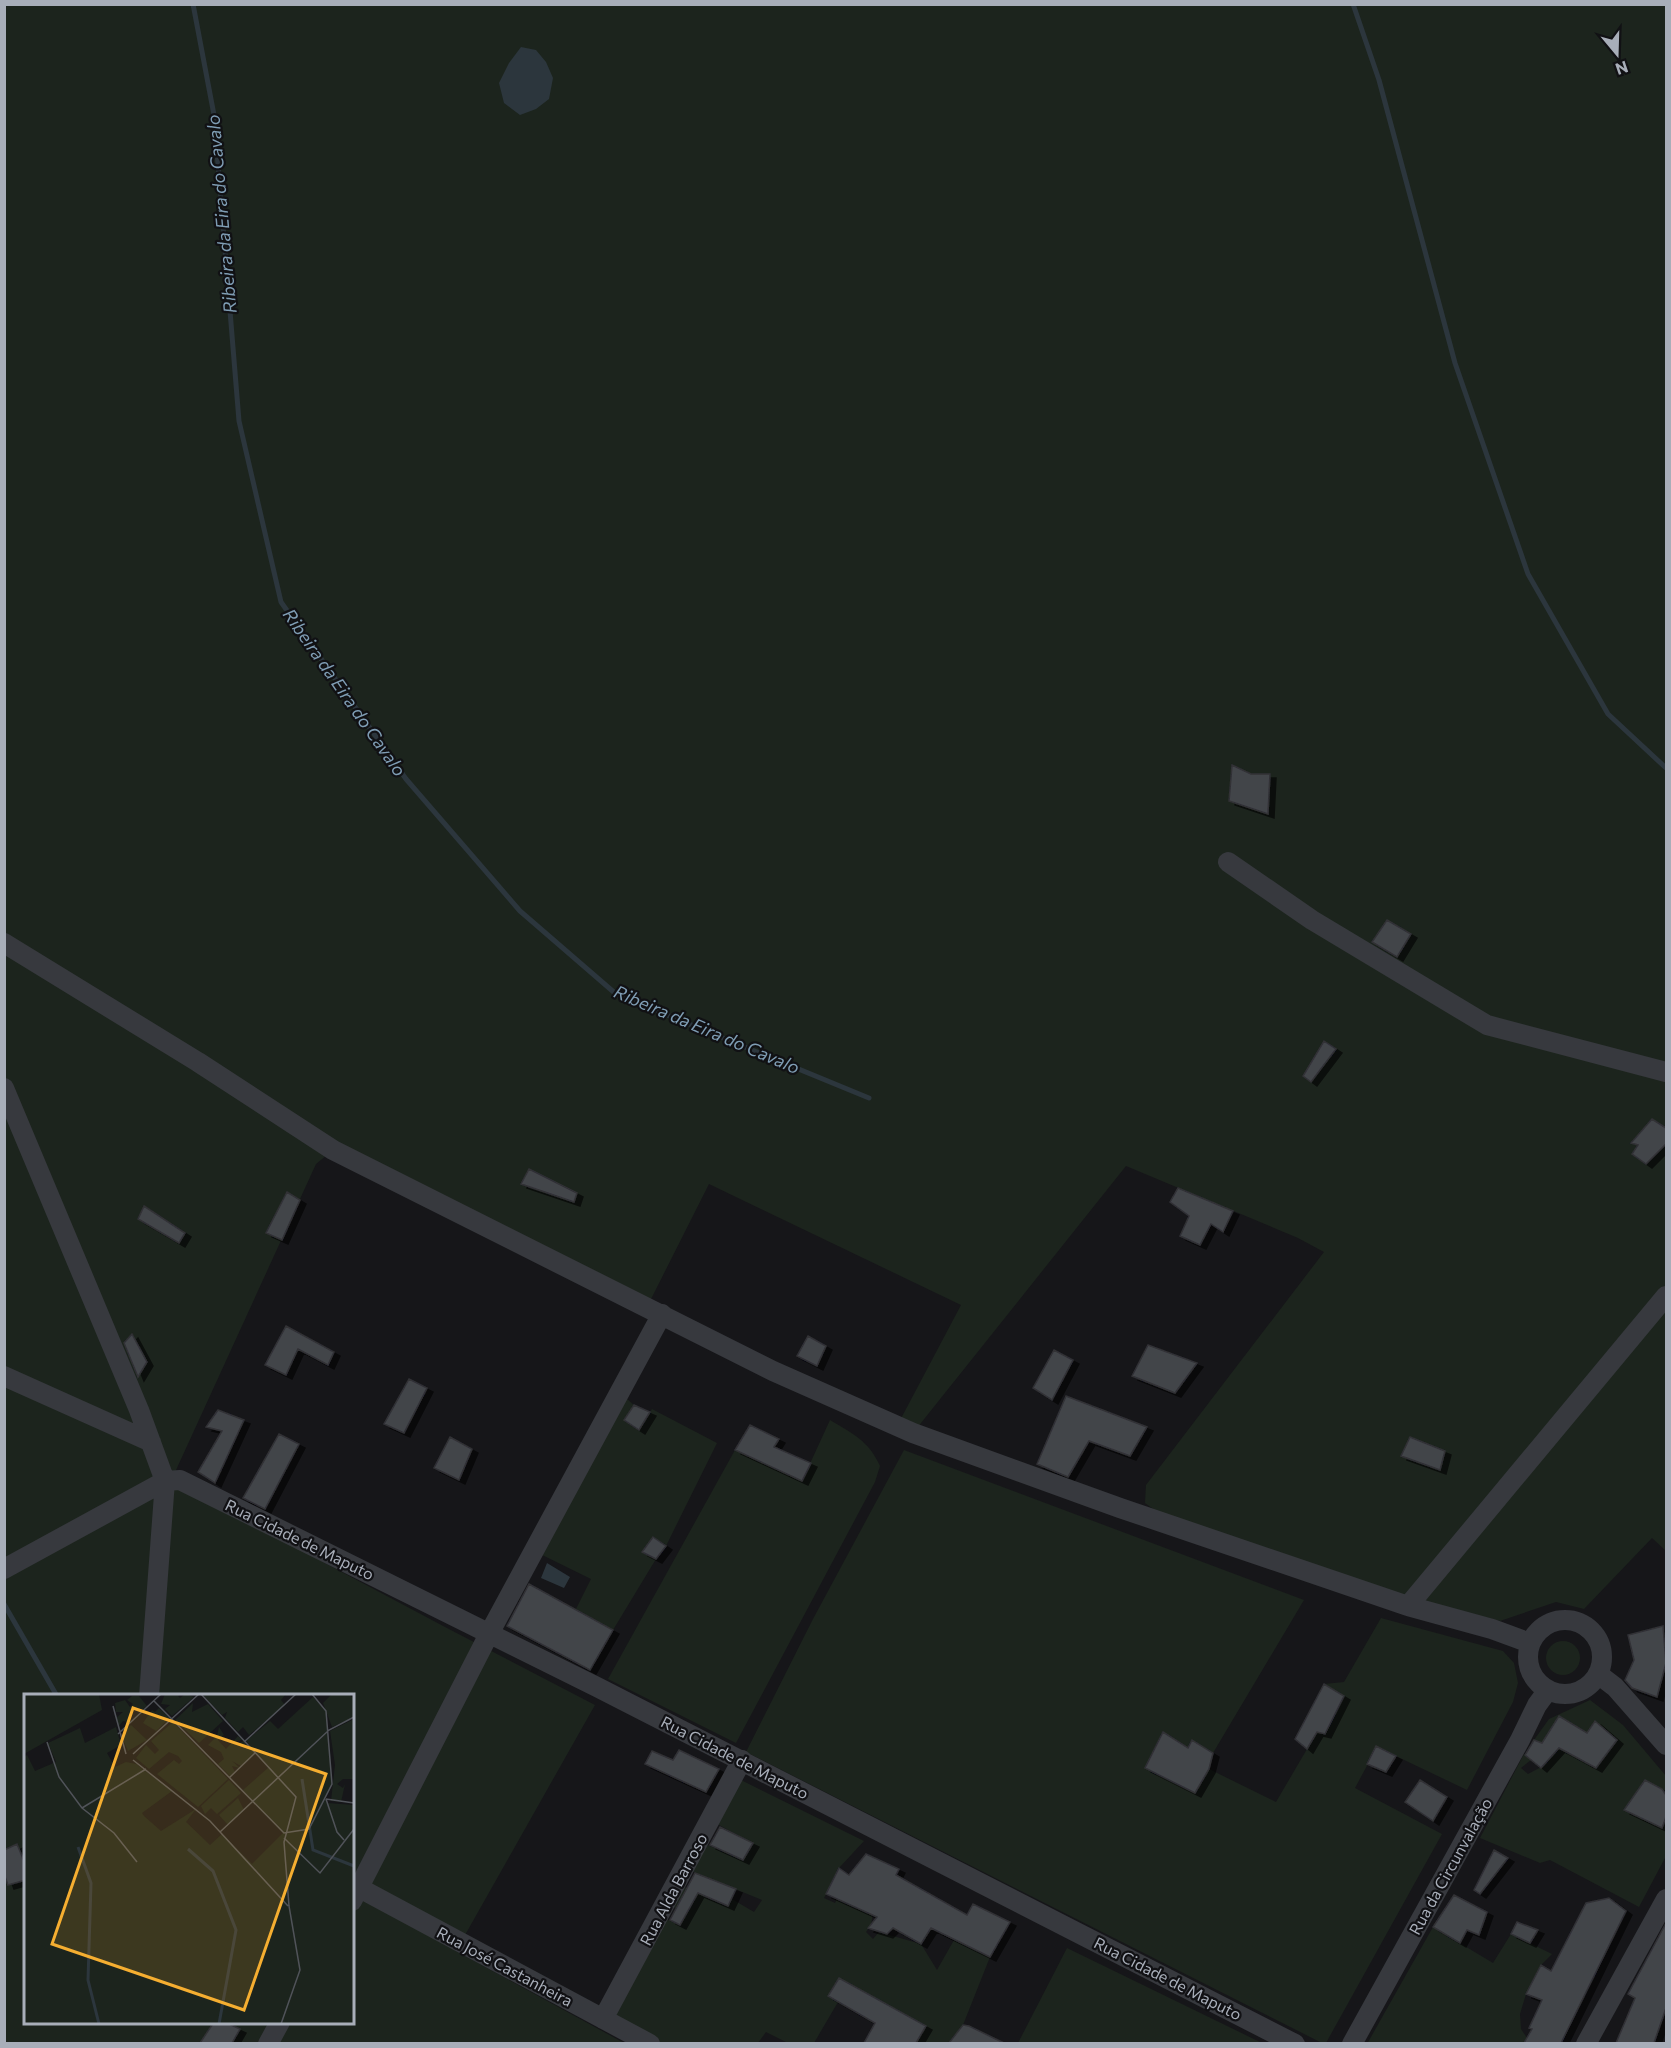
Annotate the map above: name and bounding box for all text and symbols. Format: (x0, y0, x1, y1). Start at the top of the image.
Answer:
north arrow (1587, 24, 1647, 84)
text: N (1613, 58, 1631, 80)
water label: Ribeira da Eira do Cavalo (201, 114, 241, 314)
water label: Ribeira da Eira do Cavalo (279, 604, 411, 780)
water label: Ribeira da Eira do Cavalo (611, 980, 803, 1078)
street label: Rua Cidade de Maputo (223, 1495, 377, 1583)
inset map (24, 1694, 354, 2024)
street label: Rua Cidade de Maputo (658, 1712, 812, 1802)
street label: Rua da Circunvalação (1405, 1794, 1495, 1938)
street label: Rua Alda Barroso (635, 1830, 711, 1948)
street label: Rua José Castanheira (434, 1922, 576, 2010)
street label: Rua Cidade de Maputo (1091, 1933, 1245, 2023)

